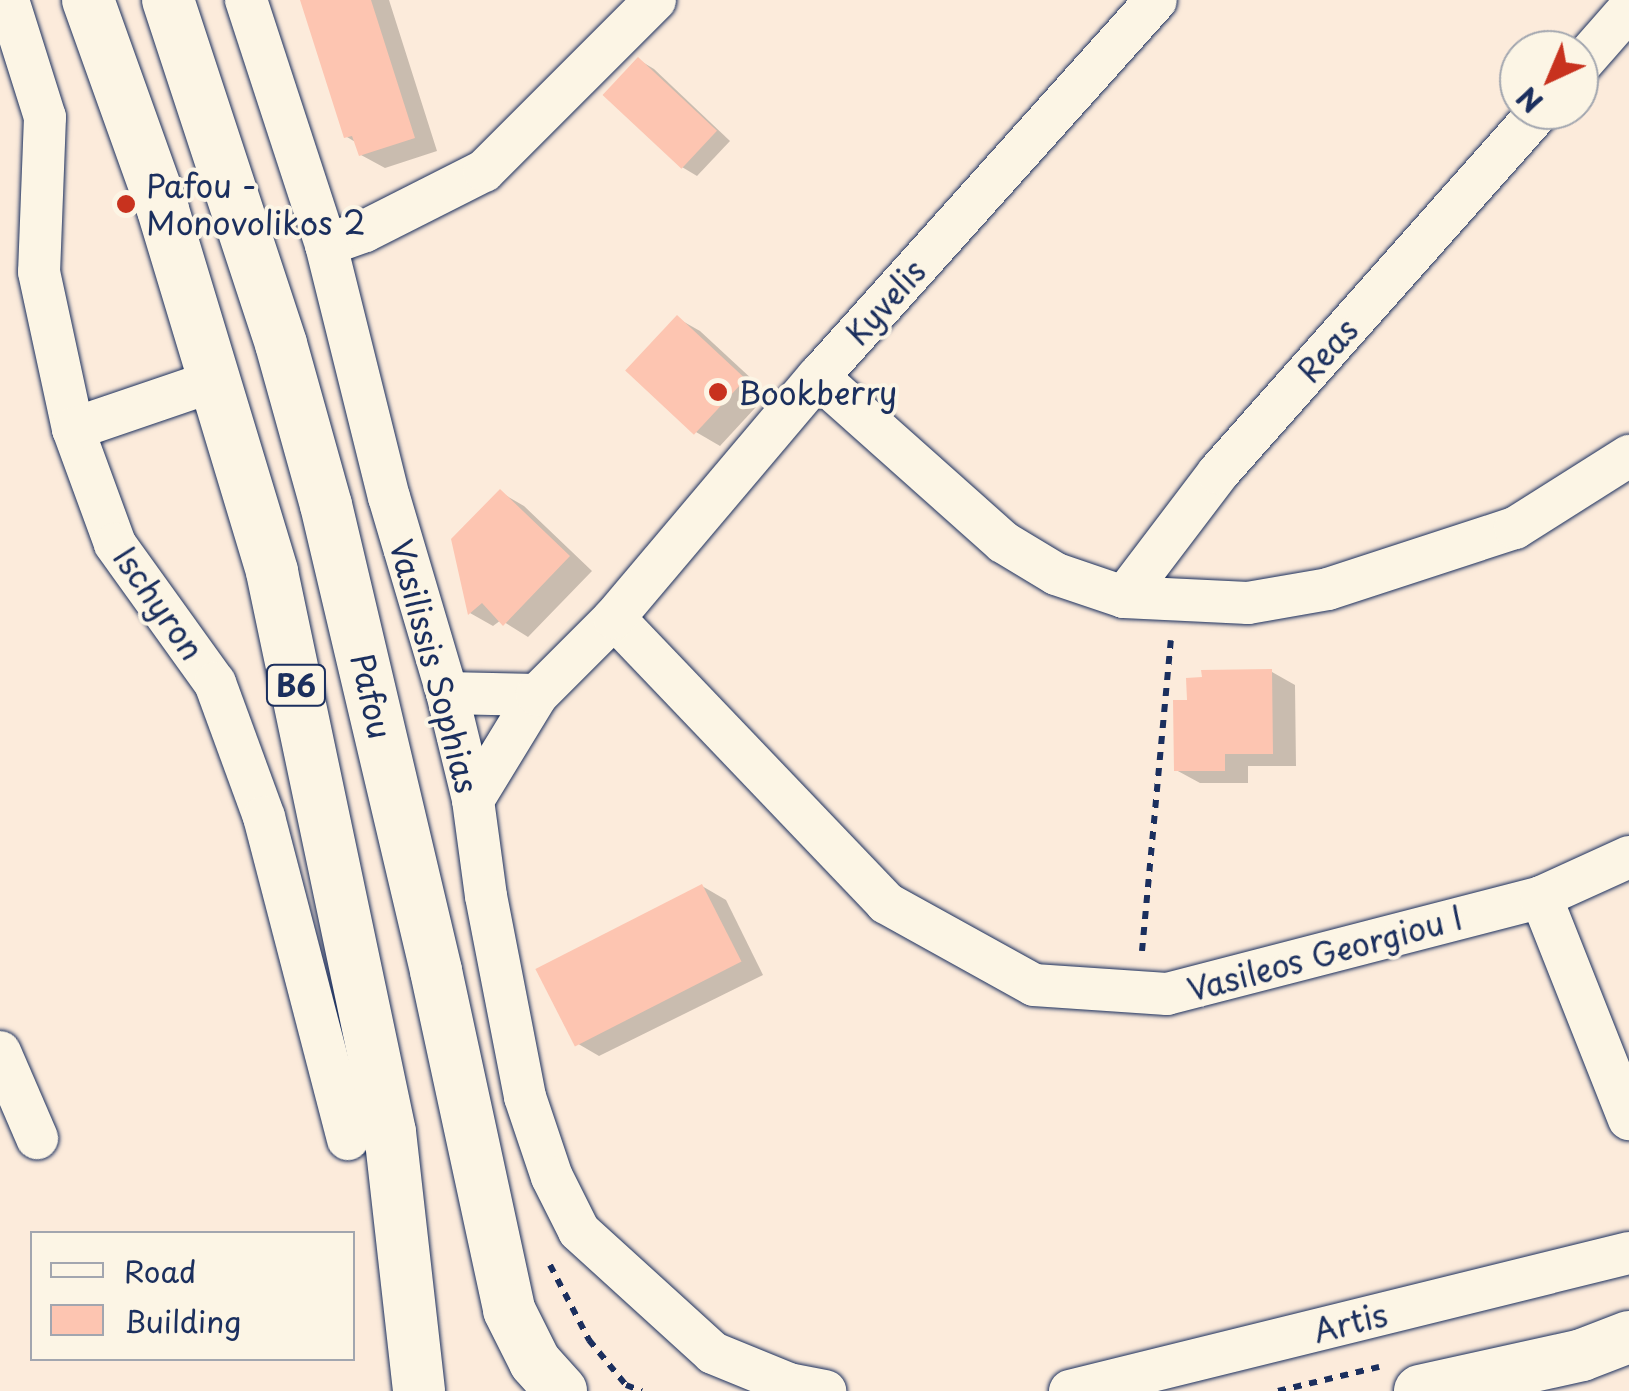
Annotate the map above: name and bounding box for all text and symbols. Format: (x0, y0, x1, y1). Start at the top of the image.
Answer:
north arrow (1499, 30, 1599, 130)
text: N (1506, 77, 1552, 124)
place label: Pafou - Monovolikos 2 (146, 167, 367, 242)
marker: Pafou - Monovolikos 2 (115, 193, 137, 215)
street label: Kyvelis (837, 252, 933, 352)
street label: Reas (1289, 310, 1365, 390)
place label: Bookberry (738, 373, 897, 411)
marker: Bookberry (707, 381, 729, 403)
street label: Vasilissis Sophias (382, 534, 488, 798)
street label: Ischyron (106, 539, 212, 667)
street label: Pafou (344, 650, 400, 742)
road number: B6 (264, 660, 328, 710)
street label: Vasileos Georgiou I (1181, 897, 1469, 1009)
legend (30, 1231, 355, 1361)
text: Road (124, 1248, 197, 1293)
street label: Artis (1309, 1294, 1391, 1350)
text: Building (124, 1298, 241, 1343)

